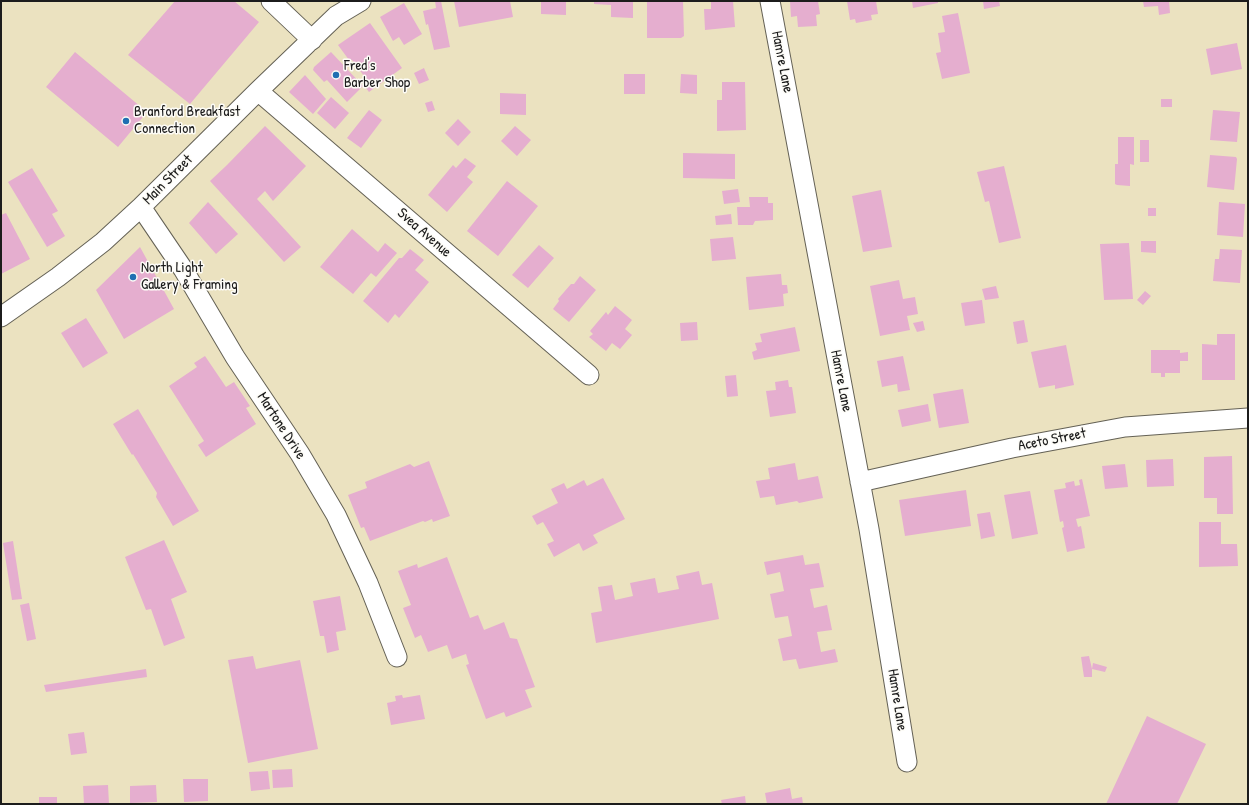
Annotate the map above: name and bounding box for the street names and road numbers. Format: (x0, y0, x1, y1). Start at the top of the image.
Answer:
street label: Hamre Lane (767, 30, 797, 94)
street label: Main Street (139, 151, 197, 209)
street label: Svea Avenue (393, 204, 455, 262)
street label: Hamre Lane (826, 349, 856, 413)
street label: Martone Drive (253, 389, 309, 463)
street label: Aceto Street (1017, 425, 1087, 455)
street label: Hamre Lane (883, 668, 911, 732)

